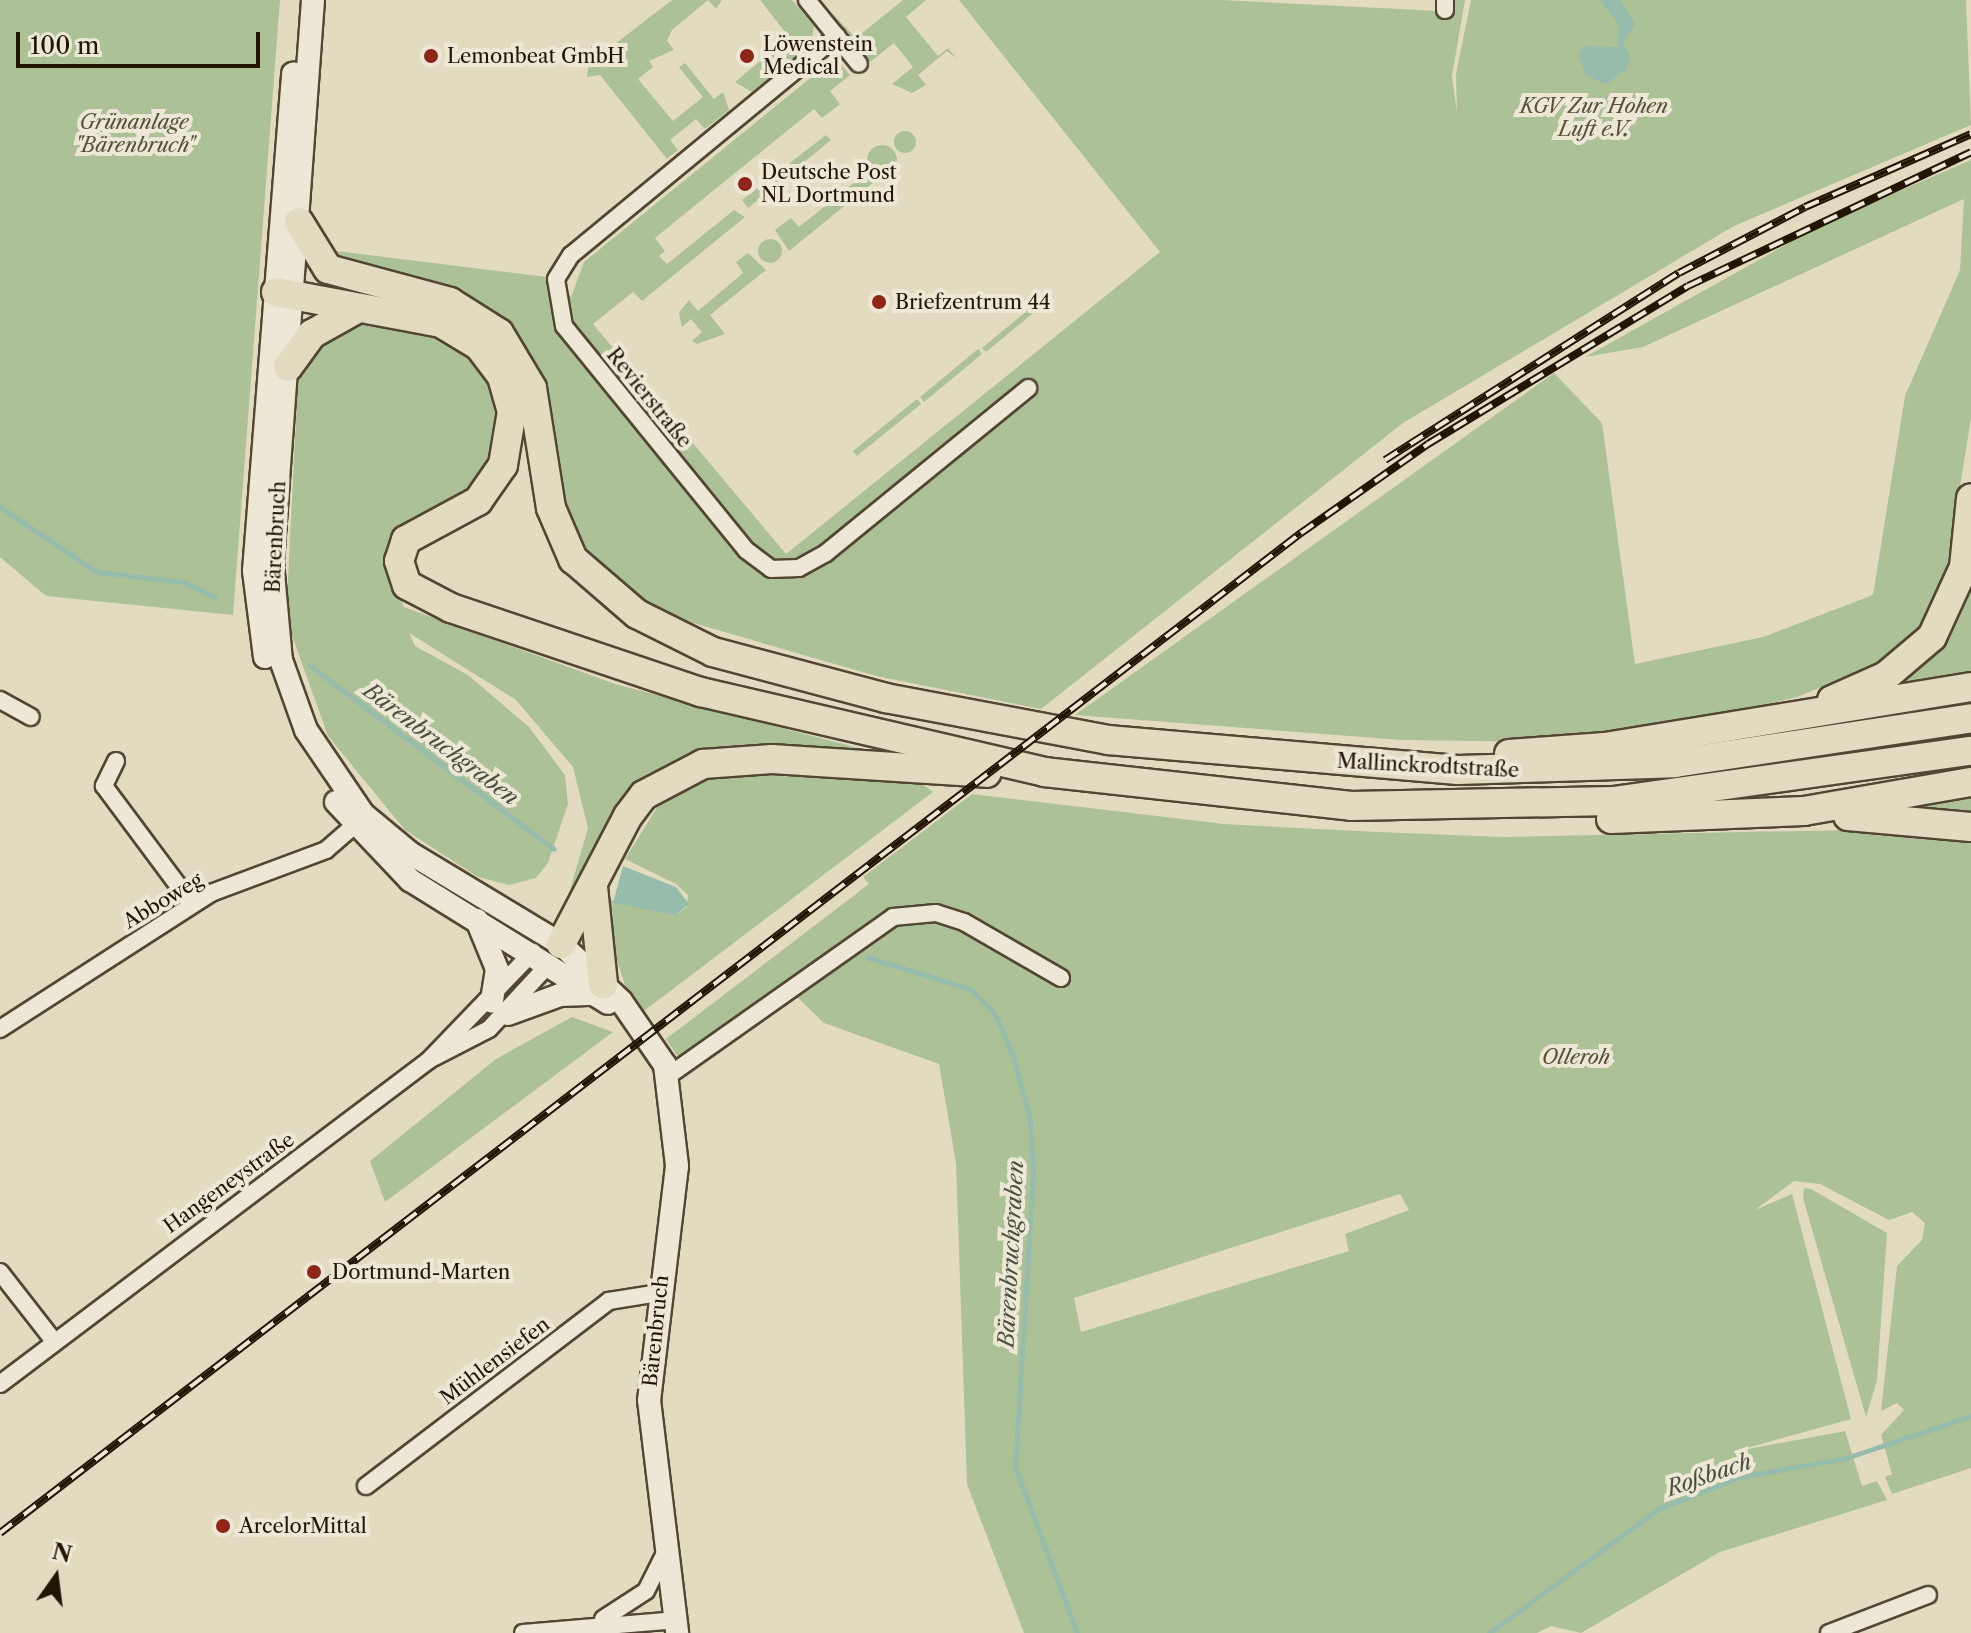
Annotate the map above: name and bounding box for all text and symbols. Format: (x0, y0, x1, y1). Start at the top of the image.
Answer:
scale bar (20, 16, 264, 66)
text: 100 m (30, 31, 99, 60)
place label: Löwenstein Medical (763, 32, 873, 79)
place label: Lemonbeat GmbH (447, 44, 624, 68)
marker: Lemonbeat GmbH (422, 47, 440, 65)
marker: Löwenstein Medical (738, 47, 756, 65)
park label: KGV Zur Hohen Luft e.V. (1520, 94, 1668, 141)
park label: Grünanlage "Bärenbruch" (74, 110, 194, 157)
place label: Deutsche Post NL Dortmund (761, 160, 897, 207)
marker: Deutsche Post NL Dortmund (736, 175, 754, 193)
place label: Briefzentrum 44 (895, 290, 1051, 314)
marker: Briefzentrum 44 (870, 293, 888, 311)
street label: Revierstraße (601, 343, 697, 453)
street label: Bärenbruch (261, 480, 291, 594)
water label: Bärenbruchgraben (358, 677, 524, 811)
street label: Mallinckrodtstraße (1336, 749, 1520, 783)
street label: Abboweg (119, 868, 207, 934)
park label: Olleroh (1542, 1045, 1610, 1069)
street label: Hangeneystraße (159, 1128, 299, 1238)
water label: Bärenbruchgraben (993, 1160, 1029, 1348)
place label: Dortmund-Marten (332, 1260, 510, 1284)
marker: Dortmund-Marten (303, 1261, 325, 1283)
street label: Bärenbruch (638, 1274, 674, 1388)
street label: Mühlensiefen (436, 1312, 554, 1410)
water label: Roßbach (1663, 1448, 1755, 1502)
place label: ArcelorMittal (239, 1514, 367, 1538)
marker: ArcelorMittal (214, 1517, 232, 1535)
north arrow (16, 1537, 96, 1617)
text: N (49, 1538, 74, 1569)

